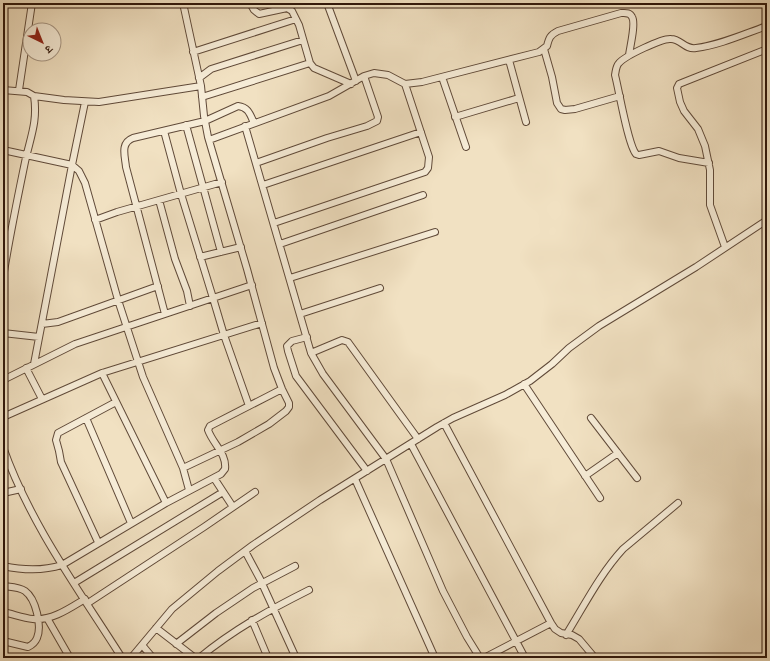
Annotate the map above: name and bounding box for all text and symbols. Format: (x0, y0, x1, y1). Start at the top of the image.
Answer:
north arrow (22, 22, 62, 62)
text: उ (40, 41, 57, 58)

